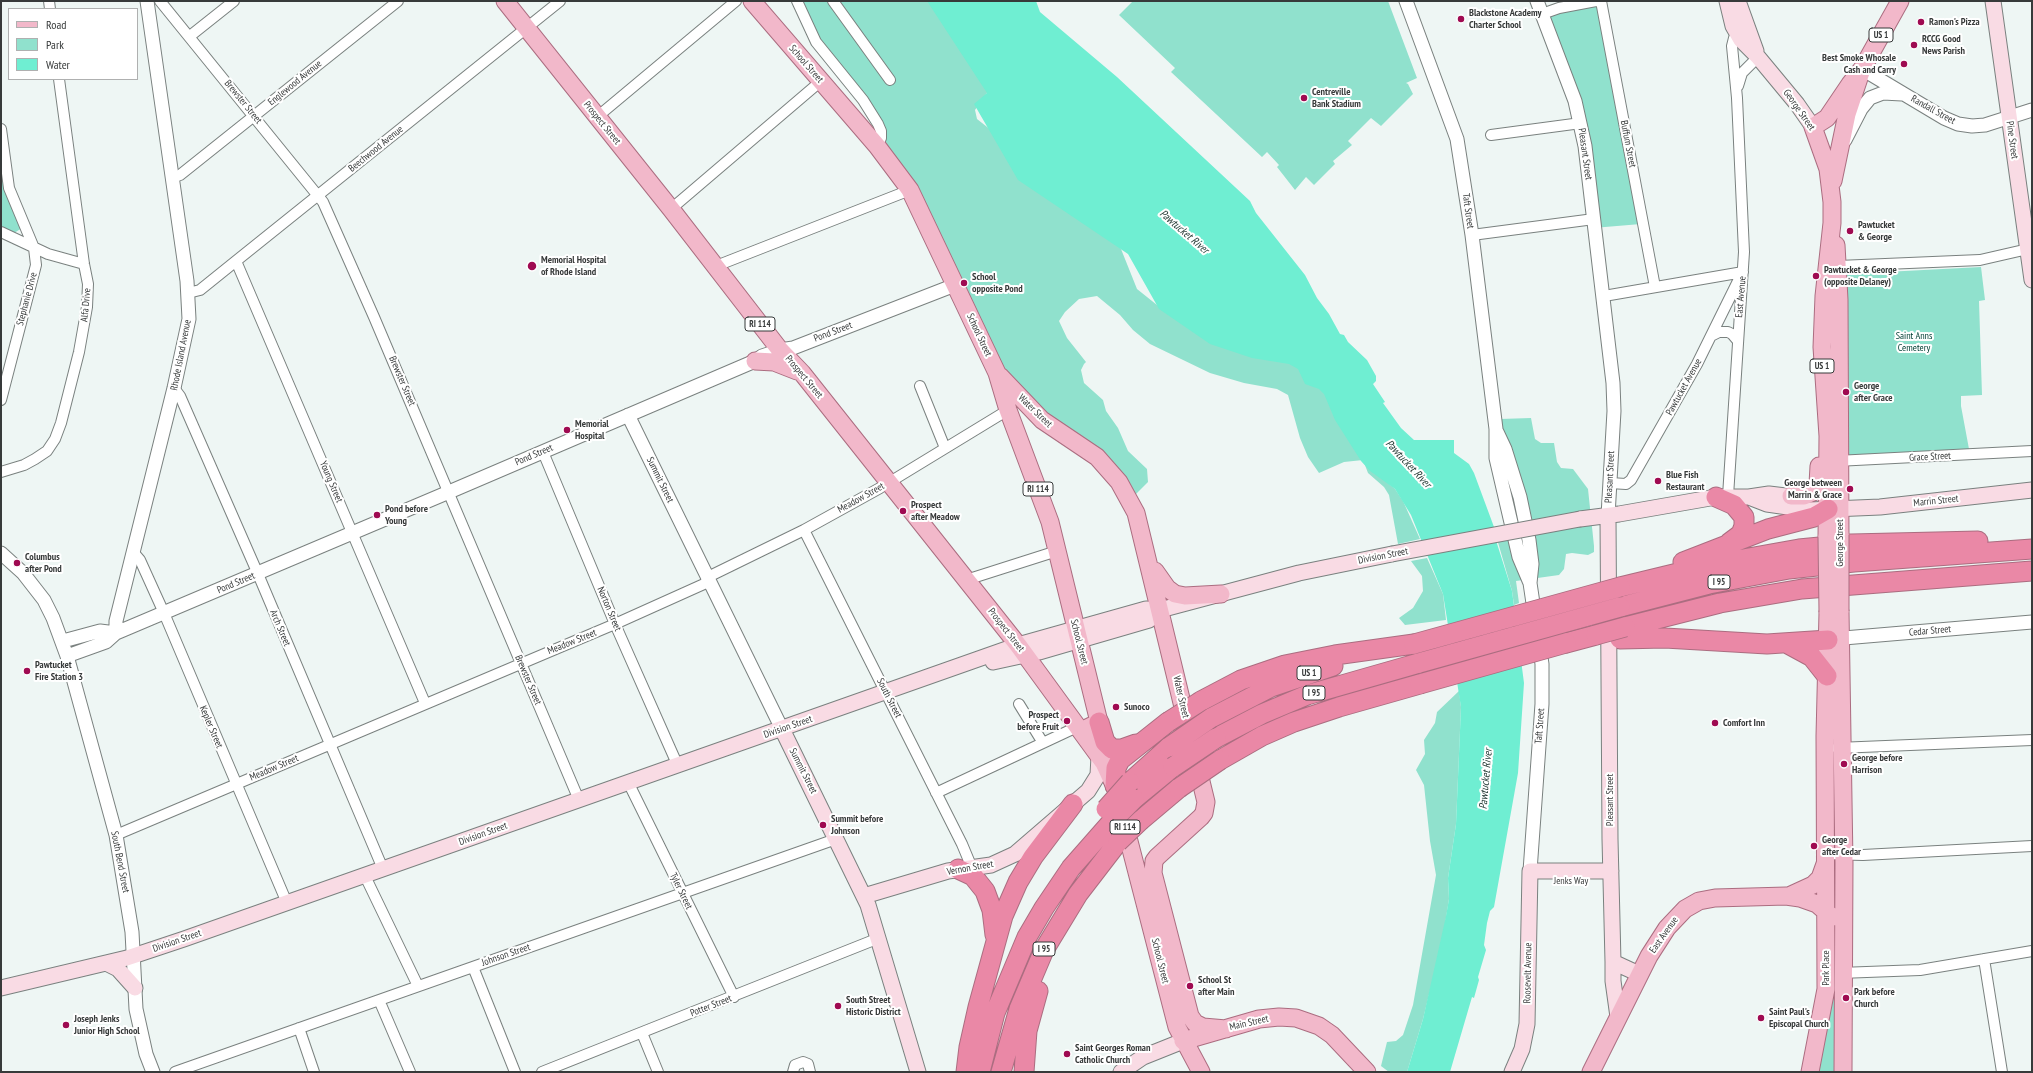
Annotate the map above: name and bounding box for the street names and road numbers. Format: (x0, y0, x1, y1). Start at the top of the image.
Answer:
road number: US 1 (1869, 28, 1893, 42)
street label: School Street (786, 43, 826, 85)
street label: Englewood Avenue (266, 58, 324, 108)
street label: Brewster Street (222, 78, 264, 126)
street label: George Street (1781, 87, 1817, 133)
street label: Randall Street (1909, 93, 1957, 127)
street label: Prospect Street (581, 99, 623, 147)
street label: Buffum Street (1618, 119, 1638, 169)
street label: Pine Street (2003, 120, 2021, 160)
street label: Beechwood Avenue (346, 123, 406, 175)
street label: Pleasant Street (1575, 127, 1595, 181)
street label: Taft Street (1460, 193, 1476, 229)
street label: Stephanie Drive (14, 271, 40, 327)
street label: East Avenue (1733, 276, 1749, 318)
street label: Alfa Drive (79, 288, 93, 322)
street label: School Street (964, 312, 994, 358)
road number: RI 114 (745, 317, 775, 331)
street label: Rhode Island Avenue (168, 318, 194, 392)
street label: Pond Street (812, 319, 854, 345)
street label: Prospect Street (783, 353, 825, 401)
street label: Brewster Street (386, 354, 418, 408)
street label: Pawtucket Avenue (1664, 357, 1704, 417)
road number: US 1 (1810, 359, 1834, 373)
street label: Water Street (1015, 392, 1055, 430)
street label: Pond Street (513, 442, 555, 468)
street label: Grace Street (1909, 450, 1951, 464)
street label: Pleasant Street (1603, 451, 1617, 503)
street label: Summit Street (644, 455, 676, 505)
street label: Young Street (317, 459, 345, 505)
street label: Meadow Street (835, 480, 887, 516)
road number: RI 114 (1023, 482, 1053, 496)
street label: Marrin Street (1913, 493, 1959, 509)
street label: George Street (1834, 519, 1846, 567)
street label: Division Street (1357, 545, 1409, 567)
street label: Pond Street (215, 570, 257, 596)
road number: I 95 (1708, 575, 1730, 589)
street label: Norton Street (594, 585, 624, 633)
street label: Prospect Street (985, 606, 1027, 654)
street label: Arch Street (267, 608, 293, 648)
street label: School Street (1068, 618, 1090, 666)
street label: Cedar Street (1908, 623, 1952, 639)
street label: Meadow Street (546, 627, 598, 657)
street label: Brewster Street (512, 653, 544, 707)
road number: US 1 (1297, 666, 1321, 680)
street label: Water Street (1170, 675, 1192, 719)
street label: South Street (874, 676, 904, 720)
road number: I 95 (1303, 686, 1325, 700)
street label: Kepler Street (197, 704, 225, 750)
street label: Taft Street (1533, 708, 1547, 744)
street label: Division Street (762, 713, 814, 741)
street label: Summit Street (786, 746, 820, 796)
street label: Meadow Street (248, 752, 300, 784)
street label: Pleasant Street (1604, 774, 1616, 826)
street label: Division Street (457, 820, 509, 848)
road number: RI 114 (1110, 820, 1140, 834)
street label: South Bend Street (108, 830, 132, 894)
street label: Vernon Street (946, 858, 994, 878)
street label: Tyler Street (667, 871, 695, 911)
street label: Jenks Way (1554, 875, 1588, 887)
street label: East Avenue (1647, 914, 1681, 956)
street label: Division Street (151, 927, 203, 955)
street label: School Street (1149, 937, 1171, 985)
street label: Johnson Street (480, 941, 532, 969)
road number: I 95 (1033, 942, 1055, 956)
street label: Roosevelt Avenue (1521, 942, 1535, 1004)
street label: Park Place (1820, 950, 1832, 986)
street label: Potter Street (688, 993, 734, 1019)
street label: Main Street (1228, 1013, 1270, 1033)

